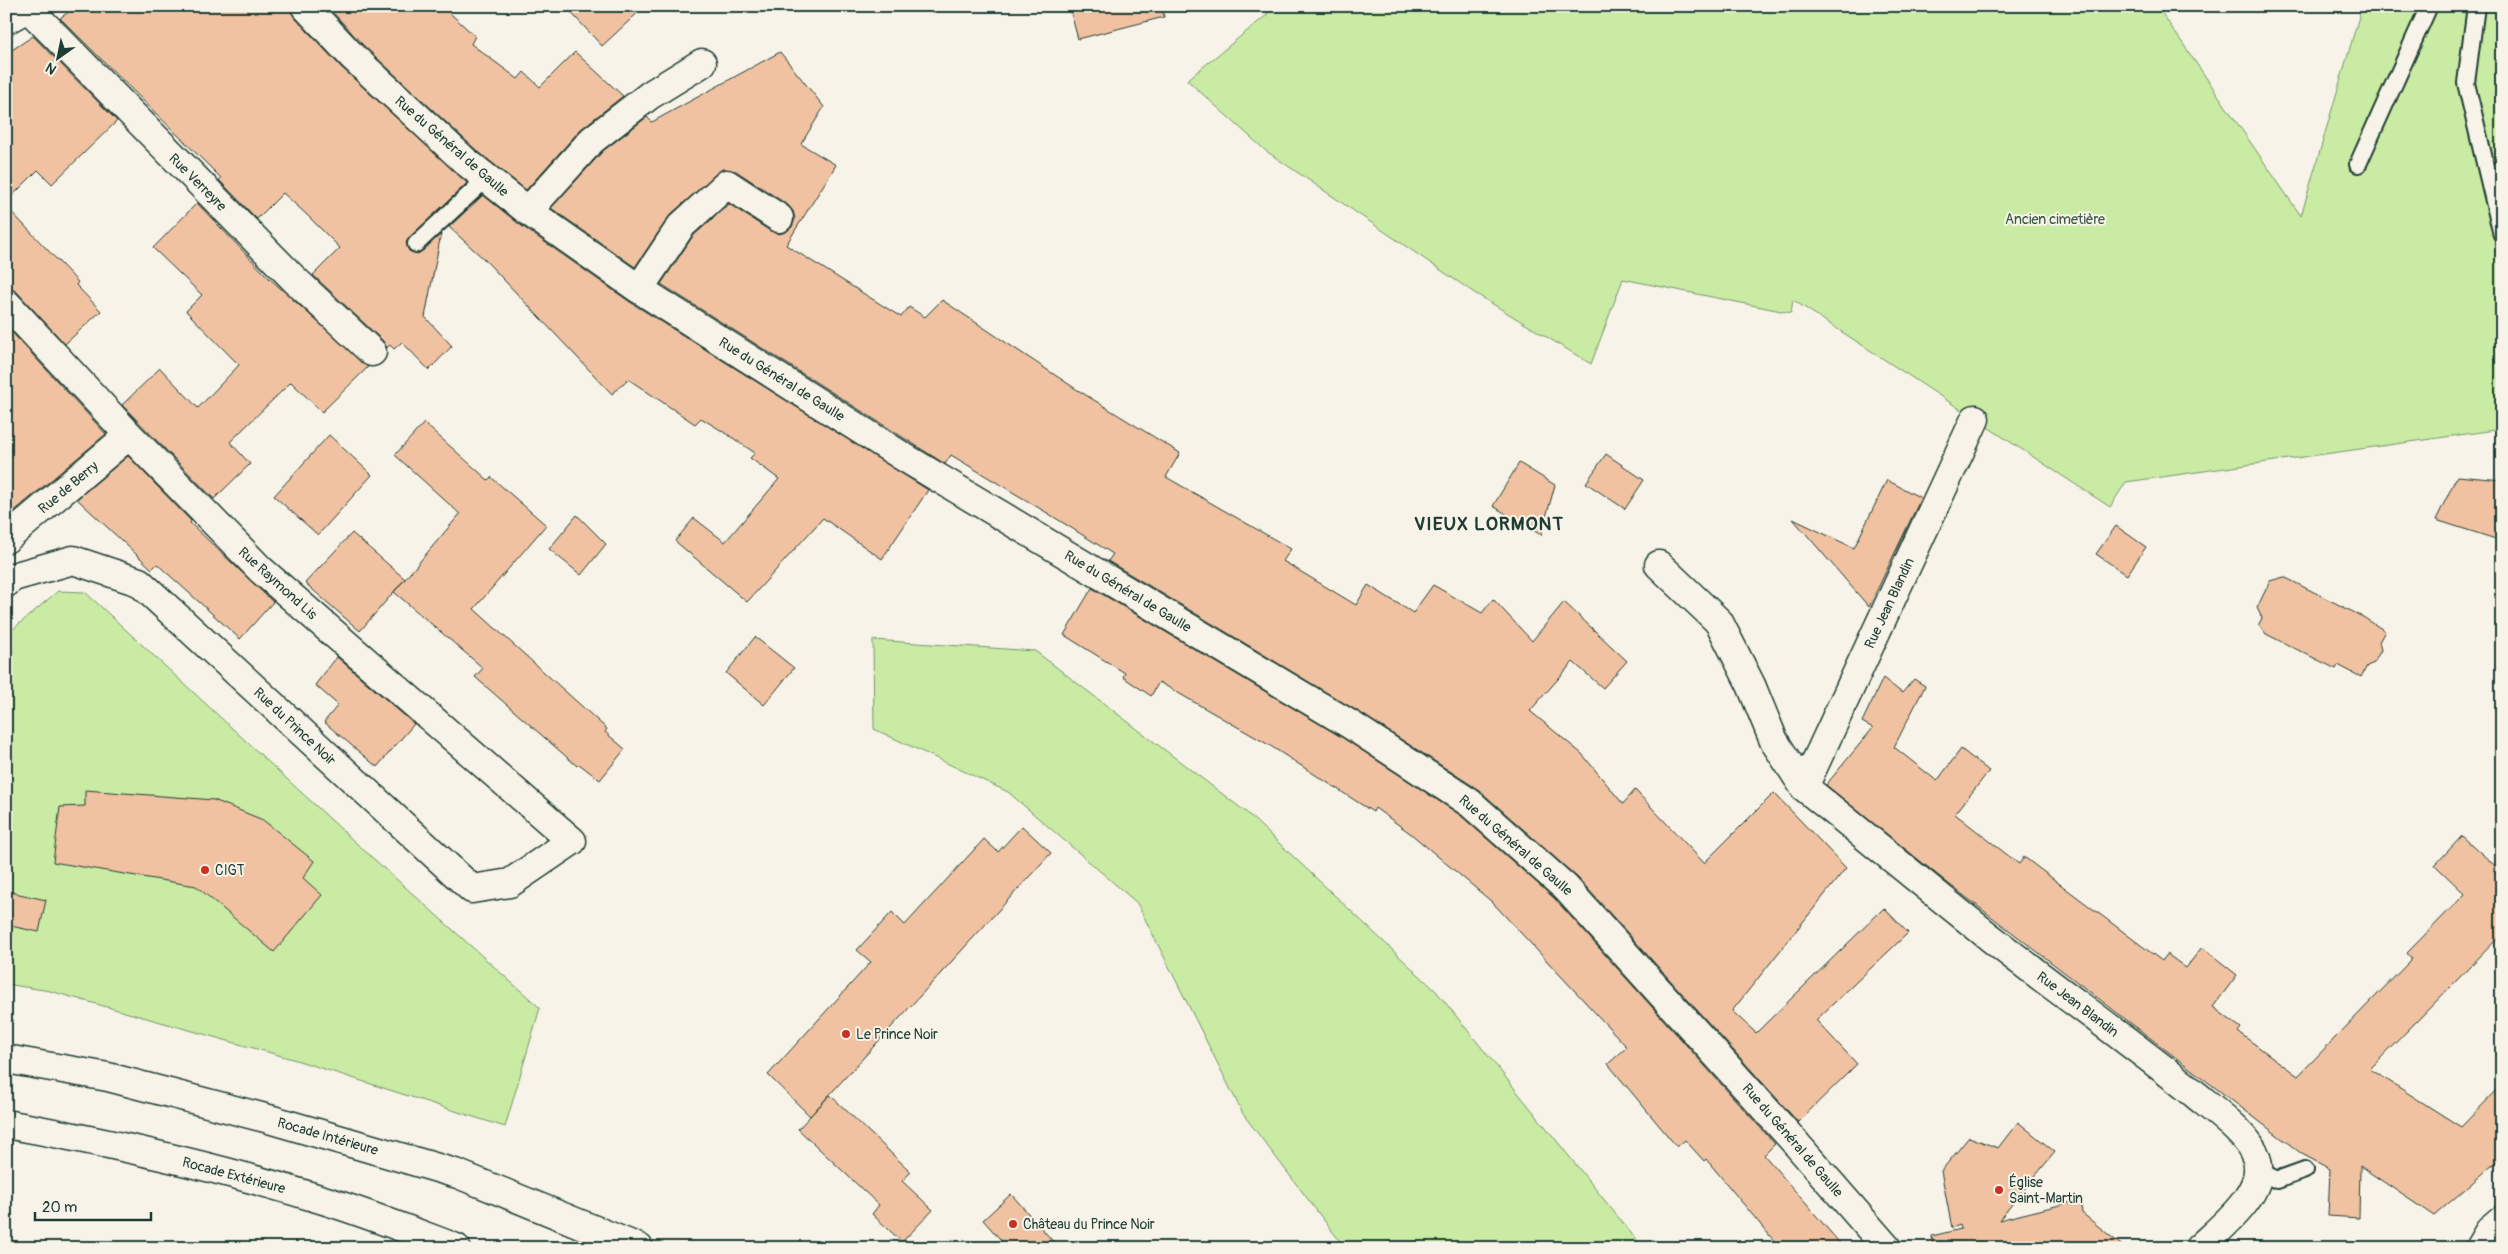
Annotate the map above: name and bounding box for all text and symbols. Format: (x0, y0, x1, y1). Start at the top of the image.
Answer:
north arrow (32, 32, 82, 82)
text: N (43, 59, 60, 78)
street label: Rue du Général de Gaulle (391, 92, 512, 200)
street label: Rue Verreyre (165, 150, 230, 215)
park label: Ancien cimetière (2005, 211, 2105, 228)
street label: Rue du Général de Gaulle (716, 334, 848, 425)
street label: Rue de Berry (35, 457, 102, 517)
district label: VIEUX LORMONT (1414, 512, 1564, 536)
street label: Rue Raymond Lis (235, 544, 321, 624)
street label: Rue du Général de Gaulle (1061, 547, 1194, 636)
street label: Rue Jean Blandin (1861, 555, 1918, 651)
street label: Rue du Prince Noir (250, 684, 339, 769)
street label: Rue du Général de Gaulle (1455, 791, 1576, 899)
place label: CIGT (215, 862, 245, 879)
marker: CIGT (199, 864, 211, 876)
street label: Rue Jean Blandin (2033, 968, 2122, 1041)
place label: Le Prince Noir (856, 1026, 938, 1043)
marker: Le Prince Noir (840, 1028, 852, 1040)
street label: Rue du Général de Gaulle (1739, 1080, 1847, 1201)
street label: Rocade Intérieure (276, 1114, 380, 1159)
street label: Rocade Extérieure (181, 1154, 287, 1197)
place label: Église Saint-Martin (2009, 1173, 2083, 1207)
marker: Église Saint-Martin (1993, 1184, 2005, 1196)
scale bar (35, 1189, 151, 1221)
text: 20 m (42, 1198, 77, 1217)
place label: Château du Prince Noir (1023, 1216, 1155, 1233)
marker: Château du Prince Noir (1007, 1218, 1019, 1230)

